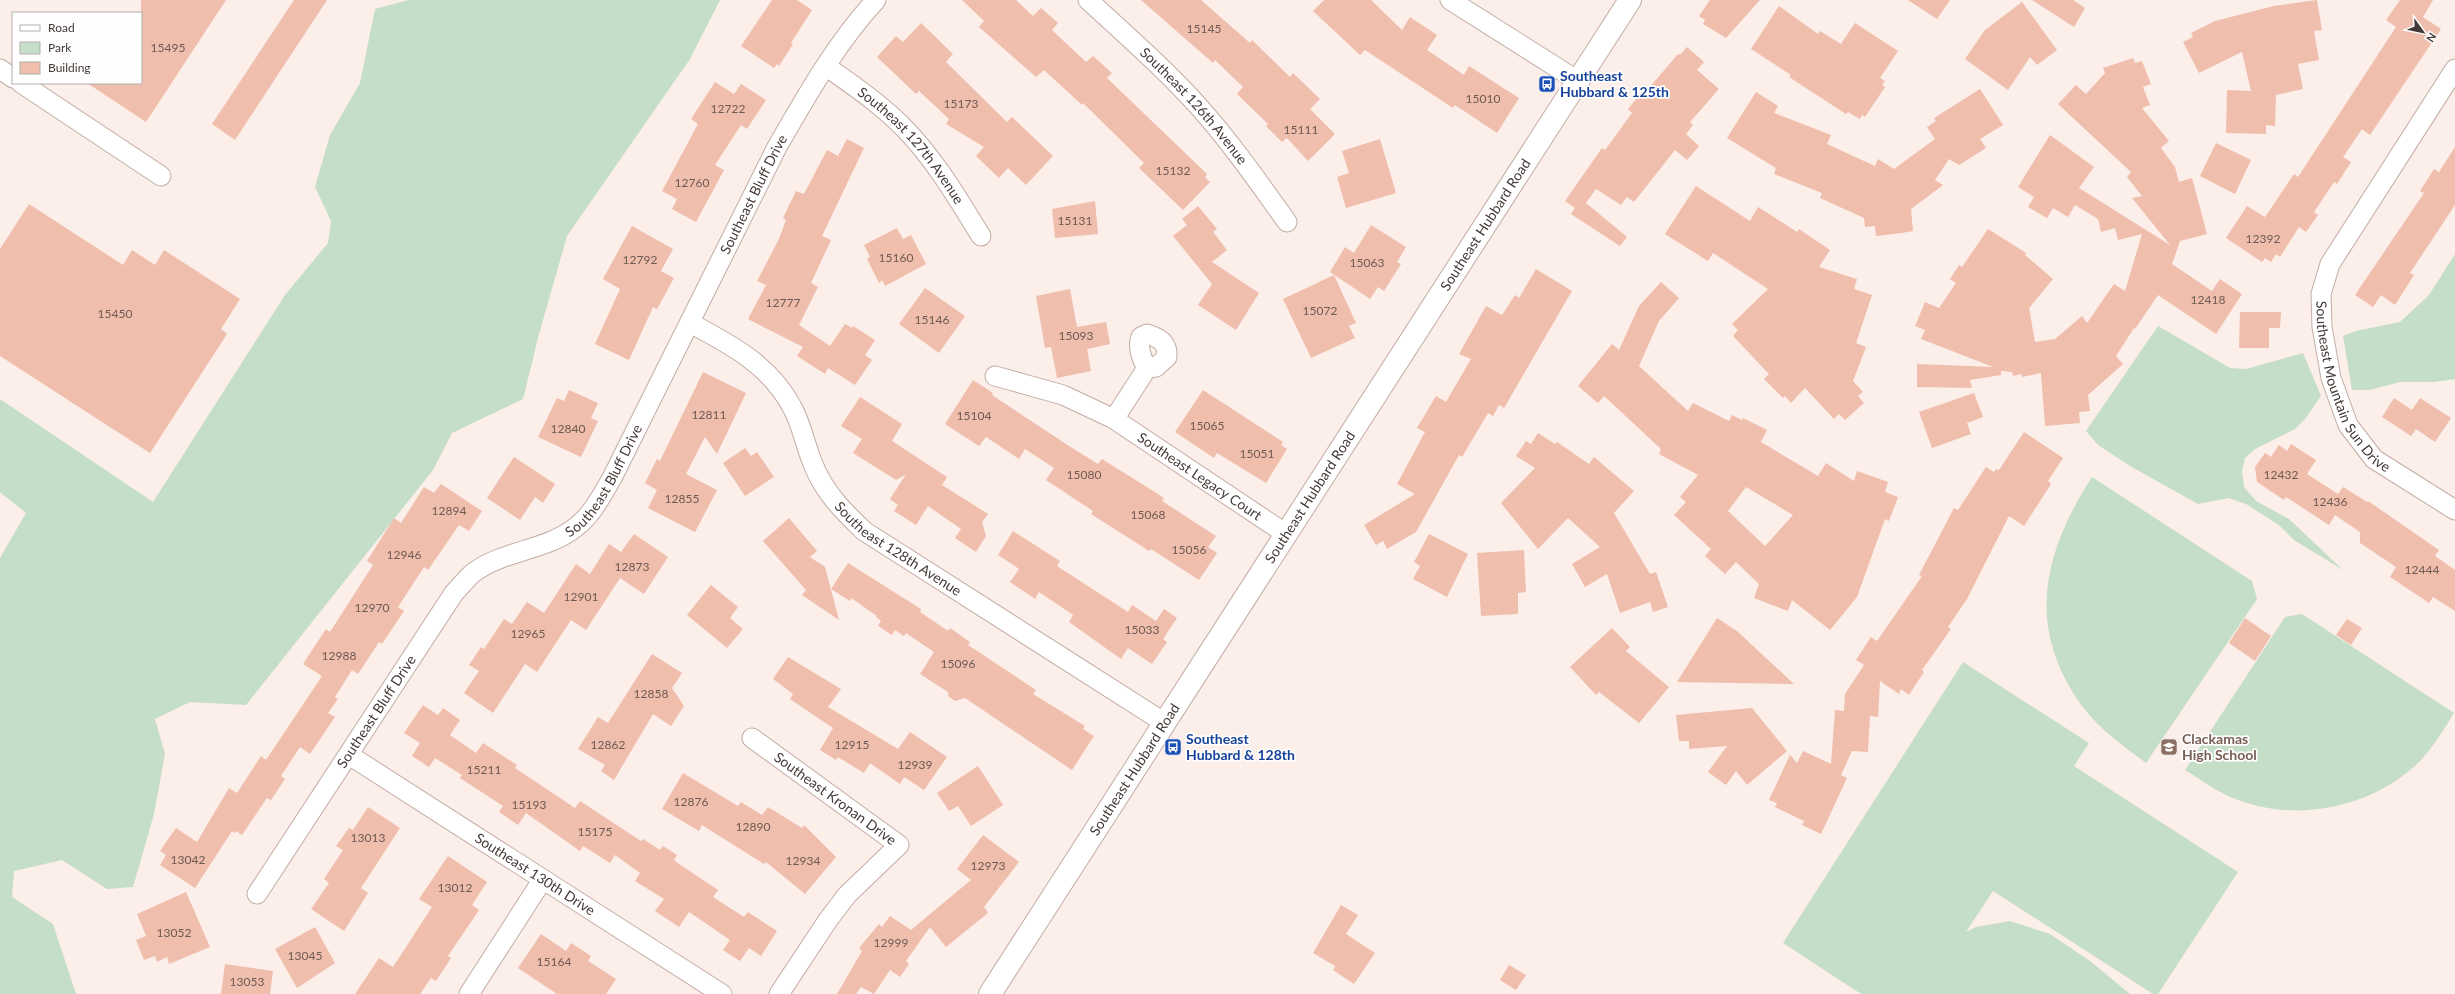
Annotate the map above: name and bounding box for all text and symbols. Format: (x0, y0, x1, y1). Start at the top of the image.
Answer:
legend (12, 12, 142, 84)
north arrow (2403, 12, 2443, 52)
text: Road (48, 20, 75, 35)
house number: 15145 (1187, 21, 1221, 36)
text: N (2424, 31, 2440, 45)
text: Park (48, 40, 72, 55)
house number: 15495 (151, 40, 185, 55)
street label: Southeast 126th Avenue (1137, 43, 1251, 168)
text: Building (48, 60, 91, 75)
place label: Southeast Hubbard & 125th (1560, 67, 1669, 100)
bus stop icon: Southeast Hubbard & 125th (1537, 74, 1557, 94)
street label: Southeast 127th Avenue (855, 83, 968, 207)
house number: 15010 (1466, 91, 1500, 106)
house number: 15173 (944, 96, 978, 111)
house number: 12722 (711, 101, 745, 116)
house number: 15111 (1284, 122, 1318, 137)
street label: Southeast Bluff Drive (716, 131, 790, 257)
street label: Southeast Hubbard Road (1436, 155, 1534, 294)
house number: 15132 (1156, 163, 1190, 178)
house number: 12760 (675, 175, 709, 190)
house number: 15131 (1058, 213, 1092, 228)
house number: 12392 (2246, 231, 2280, 246)
house number: 15160 (879, 250, 913, 265)
house number: 12792 (623, 252, 657, 267)
house number: 15063 (1350, 255, 1384, 270)
house number: 12418 (2191, 292, 2225, 307)
house number: 12777 (766, 295, 800, 310)
street label: Southeast Mountain Sun Drive (2313, 301, 2394, 475)
house number: 15072 (1303, 303, 1337, 318)
house number: 15450 (98, 306, 132, 321)
house number: 15146 (915, 312, 949, 327)
house number: 15093 (1059, 328, 1093, 343)
house number: 12811 (692, 407, 726, 422)
house number: 15104 (957, 408, 991, 423)
house number: 15065 (1190, 418, 1224, 433)
house number: 12840 (551, 421, 585, 436)
street label: Southeast Bluff Drive (562, 421, 645, 540)
street label: Southeast Legacy Court (1135, 428, 1265, 523)
street label: Southeast Hubbard Road (1261, 428, 1358, 566)
house number: 15051 (1240, 446, 1274, 461)
house number: 15080 (1067, 467, 1101, 482)
house number: 12432 (2264, 467, 2298, 482)
house number: 12855 (665, 491, 699, 506)
house number: 12436 (2313, 494, 2347, 509)
street label: Southeast 128th Avenue (831, 498, 965, 599)
house number: 12894 (432, 503, 466, 518)
house number: 15068 (1131, 507, 1165, 522)
house number: 15056 (1172, 542, 1206, 557)
house number: 12946 (387, 547, 421, 562)
house number: 12873 (615, 559, 649, 574)
house number: 12444 (2405, 562, 2439, 577)
house number: 12901 (564, 589, 598, 604)
house number: 12970 (355, 600, 389, 615)
house number: 15033 (1125, 622, 1159, 637)
house number: 12965 (511, 626, 545, 641)
house number: 12988 (322, 648, 356, 663)
street label: Southeast Bluff Drive (333, 652, 419, 771)
house number: 15096 (941, 656, 975, 671)
house number: 12858 (634, 686, 668, 701)
street label: Southeast Hubbard Road (1085, 700, 1183, 838)
place label: Southeast Hubbard & 128th (1186, 730, 1295, 763)
place label: Clackamas High School (2182, 730, 2257, 763)
house number: 12862 (591, 737, 625, 752)
house number: 12915 (835, 737, 869, 752)
bus stop icon: Southeast Hubbard & 128th (1163, 737, 1183, 757)
school or university icon: Clackamas High School (2159, 737, 2179, 757)
street label: Southeast Kronan Drive (771, 748, 900, 848)
house number: 12939 (898, 757, 932, 772)
house number: 15211 (467, 762, 501, 777)
house number: 12876 (674, 794, 708, 809)
house number: 15193 (512, 797, 546, 812)
house number: 12890 (736, 819, 770, 834)
house number: 15175 (578, 824, 612, 839)
street label: Southeast 130th Drive (472, 829, 599, 919)
house number: 13013 (351, 830, 385, 845)
house number: 13042 (171, 852, 205, 867)
house number: 12934 (786, 853, 820, 868)
house number: 12973 (971, 858, 1005, 873)
house number: 13012 (438, 880, 472, 895)
house number: 13052 (157, 925, 191, 940)
house number: 12999 (874, 935, 908, 950)
house number: 13045 (288, 948, 322, 963)
house number: 15164 (537, 954, 571, 969)
house number: 13053 (230, 974, 264, 989)

